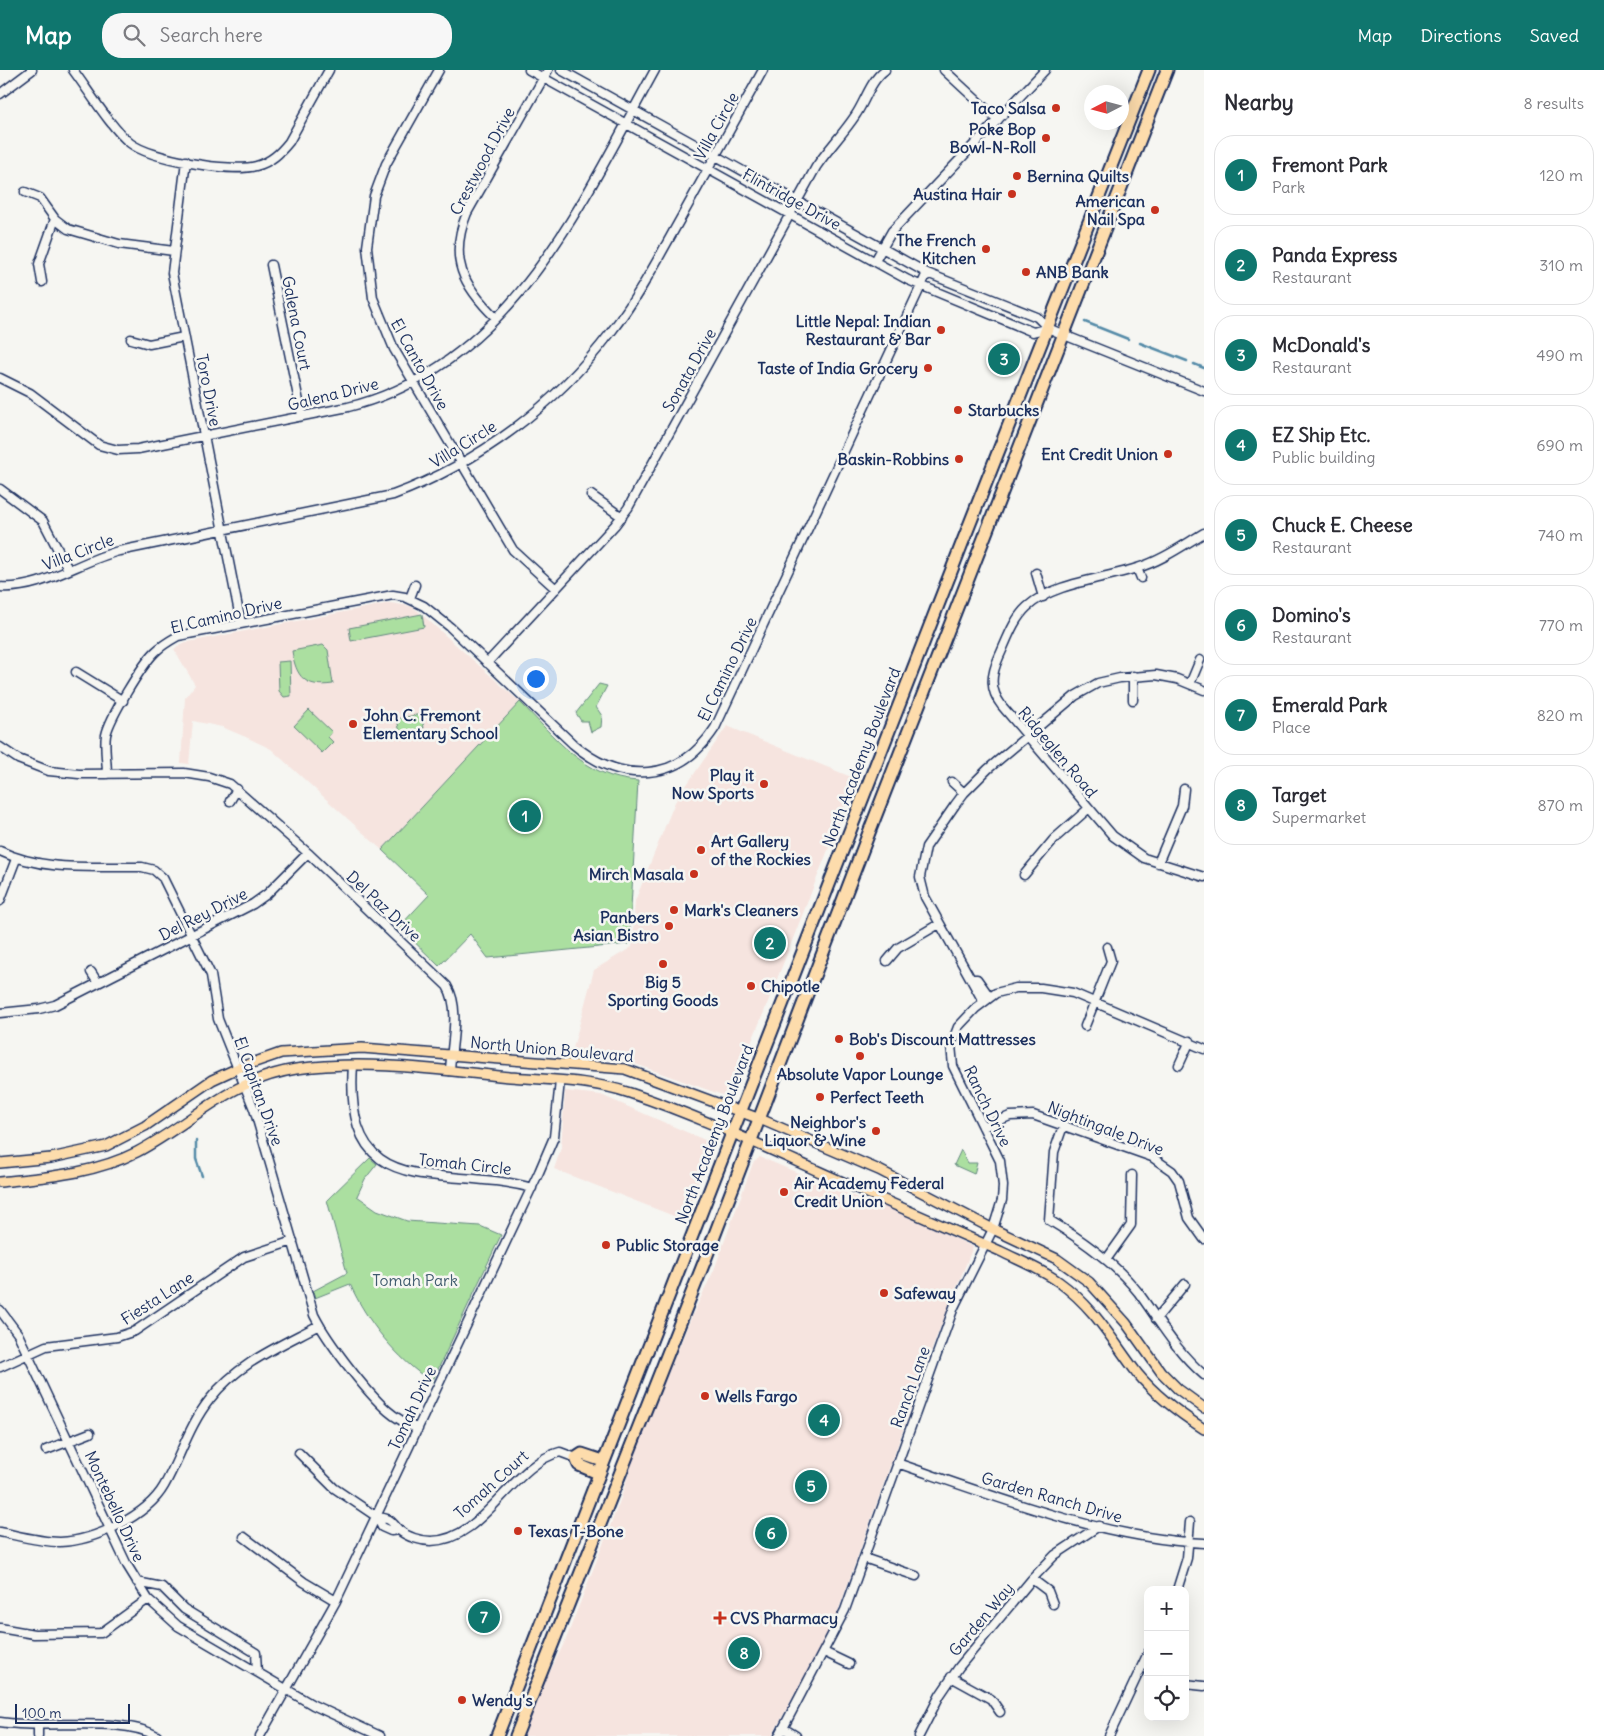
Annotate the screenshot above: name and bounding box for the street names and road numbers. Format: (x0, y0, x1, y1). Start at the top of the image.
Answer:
street label: Villa Circle (689, 89, 743, 163)
street label: Crestwood Drive (445, 104, 519, 218)
street label: Flintridge Drive (739, 164, 845, 234)
street label: Galena Court (278, 274, 316, 372)
street label: El Canto Drive (387, 315, 453, 413)
street label: Sonata Drive (658, 325, 720, 415)
street label: Toro Drive (192, 352, 226, 428)
street label: Galena Drive (285, 373, 381, 415)
street label: Villa Circle (426, 416, 500, 472)
street label: Villa Circle (40, 529, 116, 575)
street label: El Camino Drive (168, 592, 284, 638)
street label: El Camino Drive (693, 613, 761, 725)
street label: North Academy Boulevard (818, 664, 904, 850)
street label: Ridgeglen Road (1014, 703, 1102, 801)
street label: Del Paz Drive (342, 866, 426, 946)
street label: Del Rey Drive (155, 883, 251, 945)
street label: North Union Boulevard (469, 1032, 635, 1066)
street label: El Capitan Drive (230, 1034, 288, 1148)
street label: North Academy Boulevard (671, 1041, 757, 1227)
street label: Ranch Drive (960, 1062, 1016, 1150)
street label: Nightingale Drive (1045, 1097, 1167, 1159)
street label: Tomah Circle (418, 1149, 512, 1179)
street label: Fiesta Lane (117, 1267, 197, 1329)
street label: Ranch Lane (886, 1344, 934, 1430)
street label: Tomah Drive (384, 1363, 440, 1453)
street label: Tomah Court (450, 1445, 533, 1523)
street label: Montebello Drive (81, 1447, 149, 1565)
street label: Garden Ranch Drive (979, 1467, 1125, 1527)
street label: Garden Way (944, 1578, 1018, 1660)

